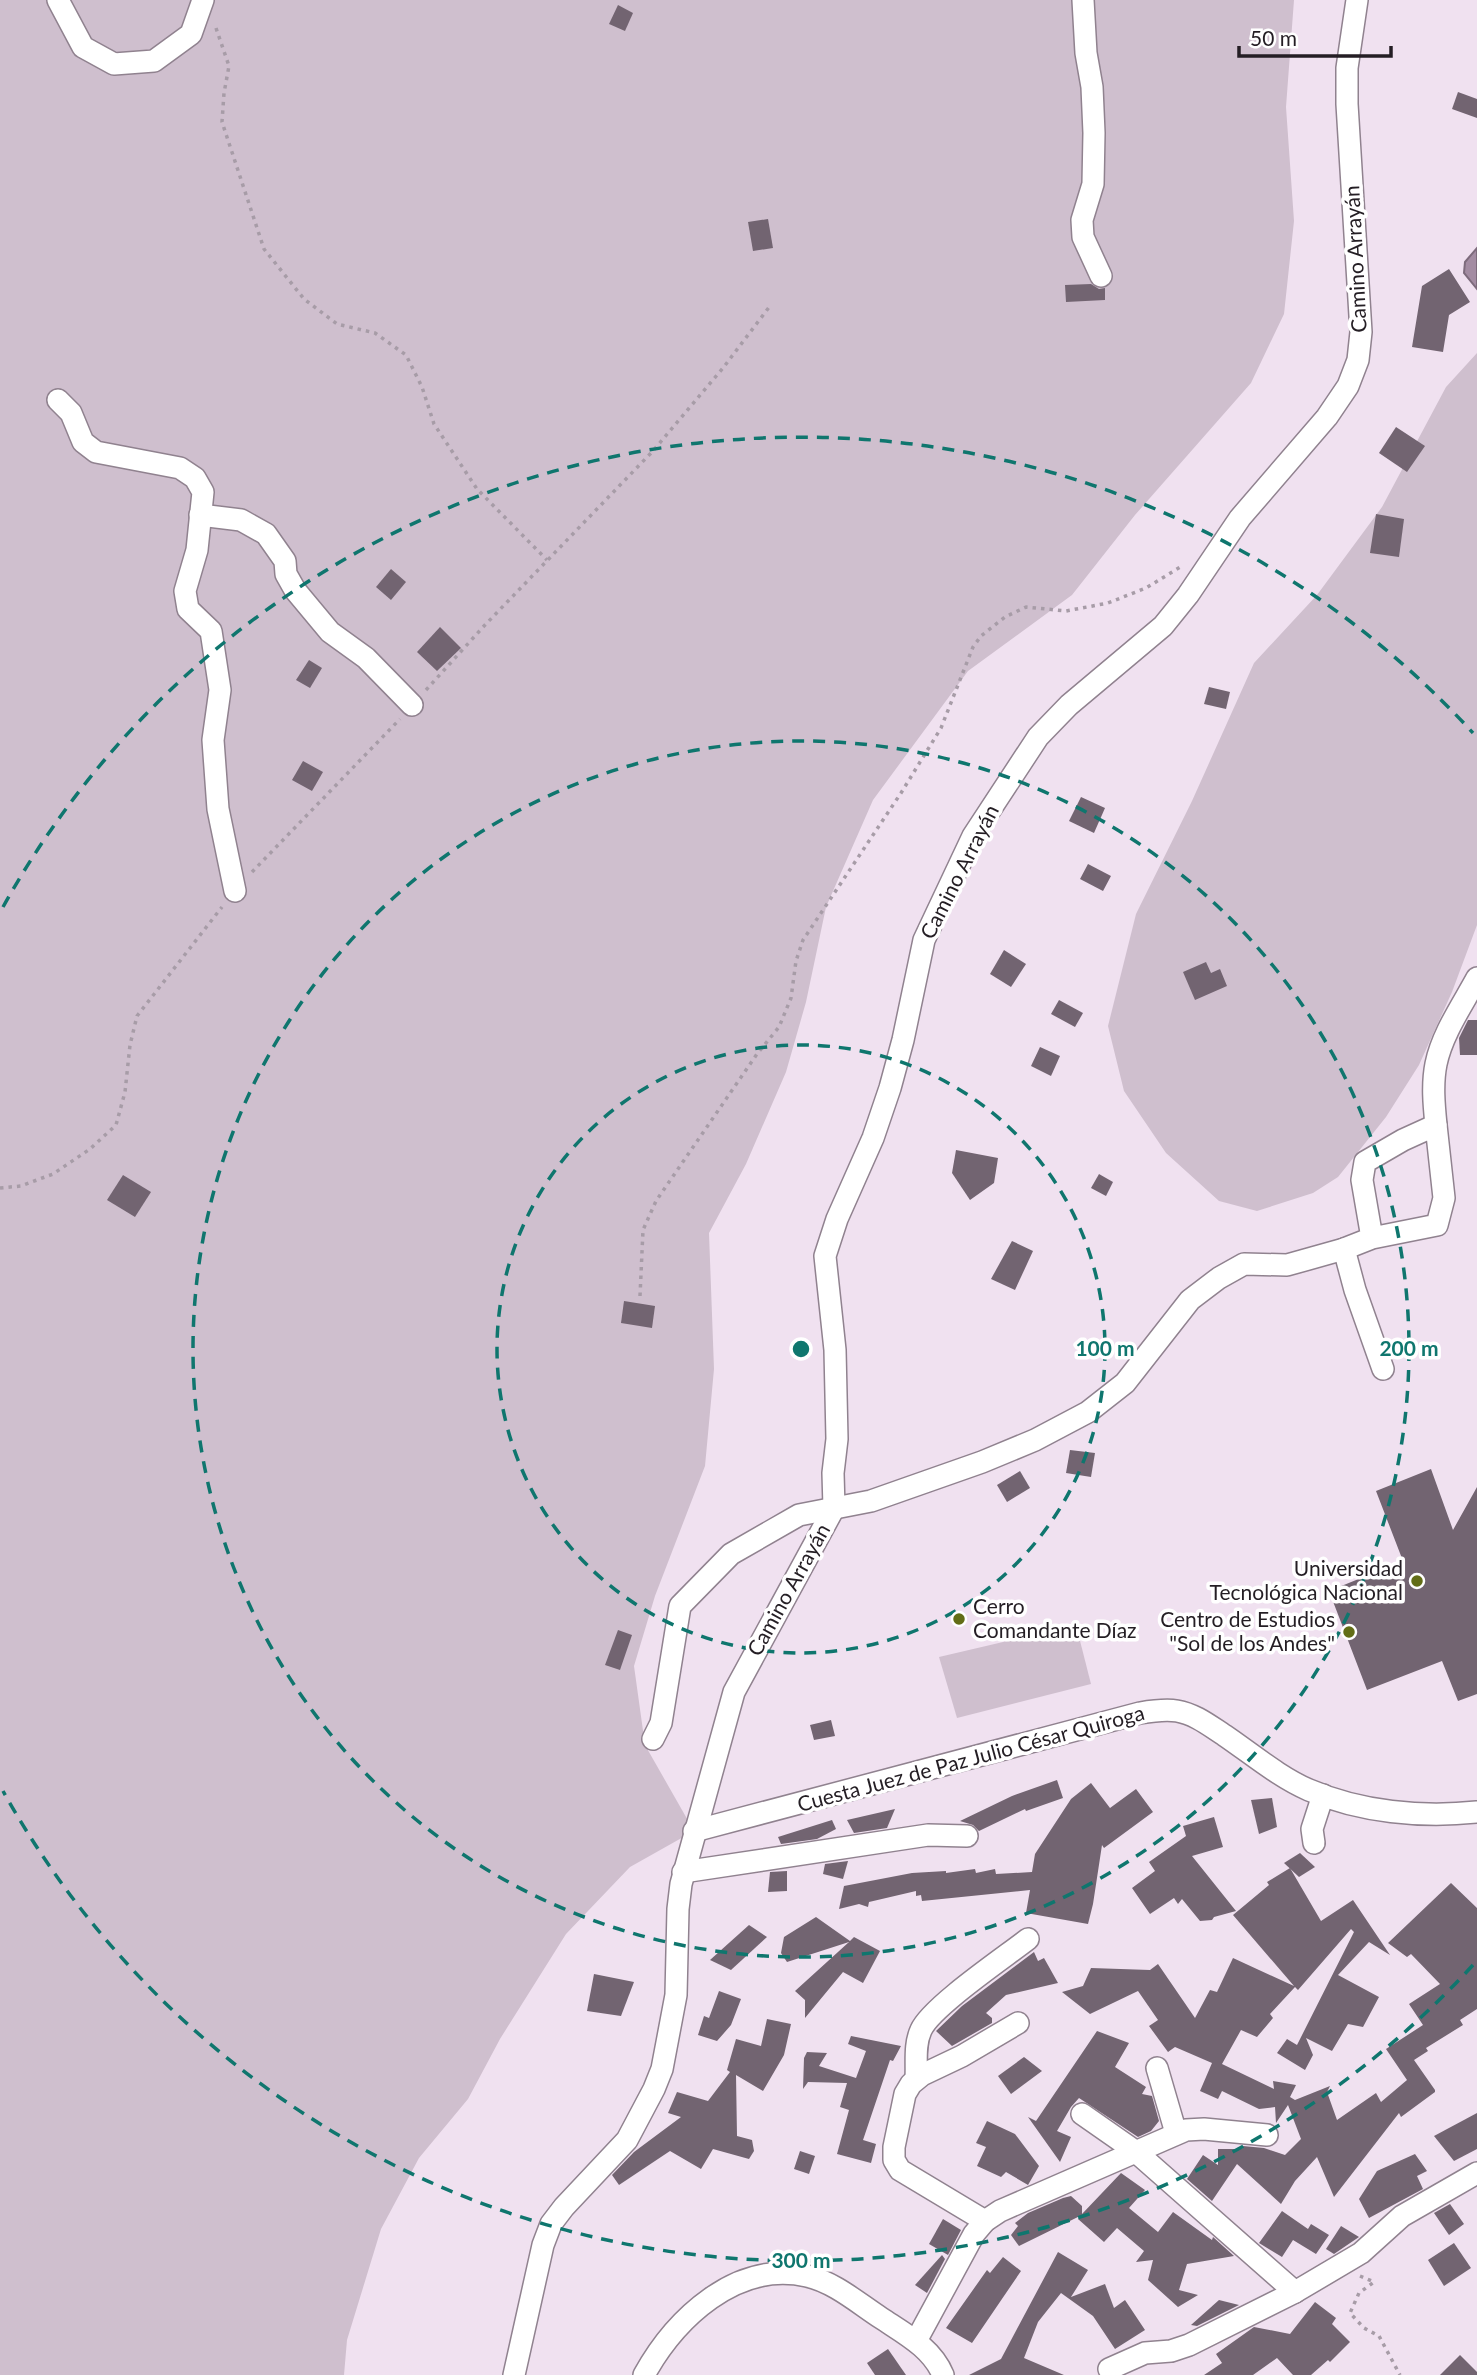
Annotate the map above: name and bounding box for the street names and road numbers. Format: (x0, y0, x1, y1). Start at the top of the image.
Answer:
street label: Camino Arrayán (1338, 185, 1371, 333)
street label: Camino Arrayán (914, 800, 1003, 943)
street label: Camino Arrayán (741, 1519, 834, 1660)
street label: Cuesta Juez de Paz Julio César Quiroga (794, 1699, 1147, 1816)

